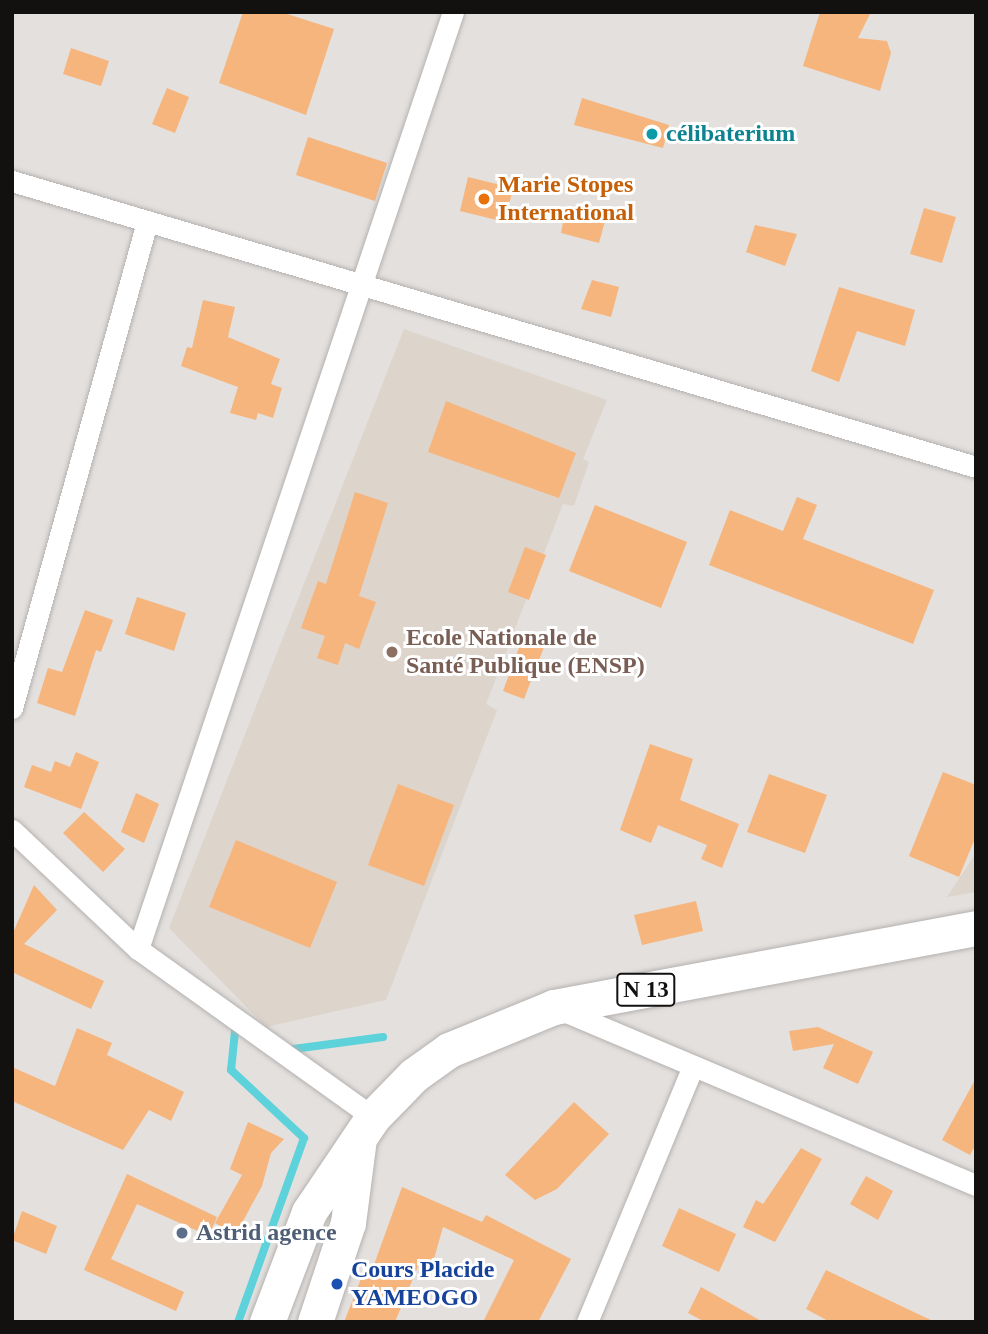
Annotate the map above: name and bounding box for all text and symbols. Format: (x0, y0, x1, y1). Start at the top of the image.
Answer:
place label: célibaterium (666, 120, 795, 148)
marker: célibaterium (644, 126, 660, 142)
place label: Marie Stopes International (498, 171, 634, 227)
marker: Marie Stopes International (476, 191, 492, 207)
place label: Ecole Nationale de Santé Publique (ENSP) (406, 624, 645, 680)
marker: Ecole Nationale de Santé Publique (ENSP) (384, 644, 400, 660)
road number: N 13 (616, 970, 676, 1009)
place label: Astrid agence (196, 1219, 337, 1247)
marker: Astrid agence (174, 1225, 190, 1241)
place label: Cours Placide YAMEOGO (351, 1256, 494, 1312)
marker: Cours Placide YAMEOGO (329, 1276, 345, 1292)

